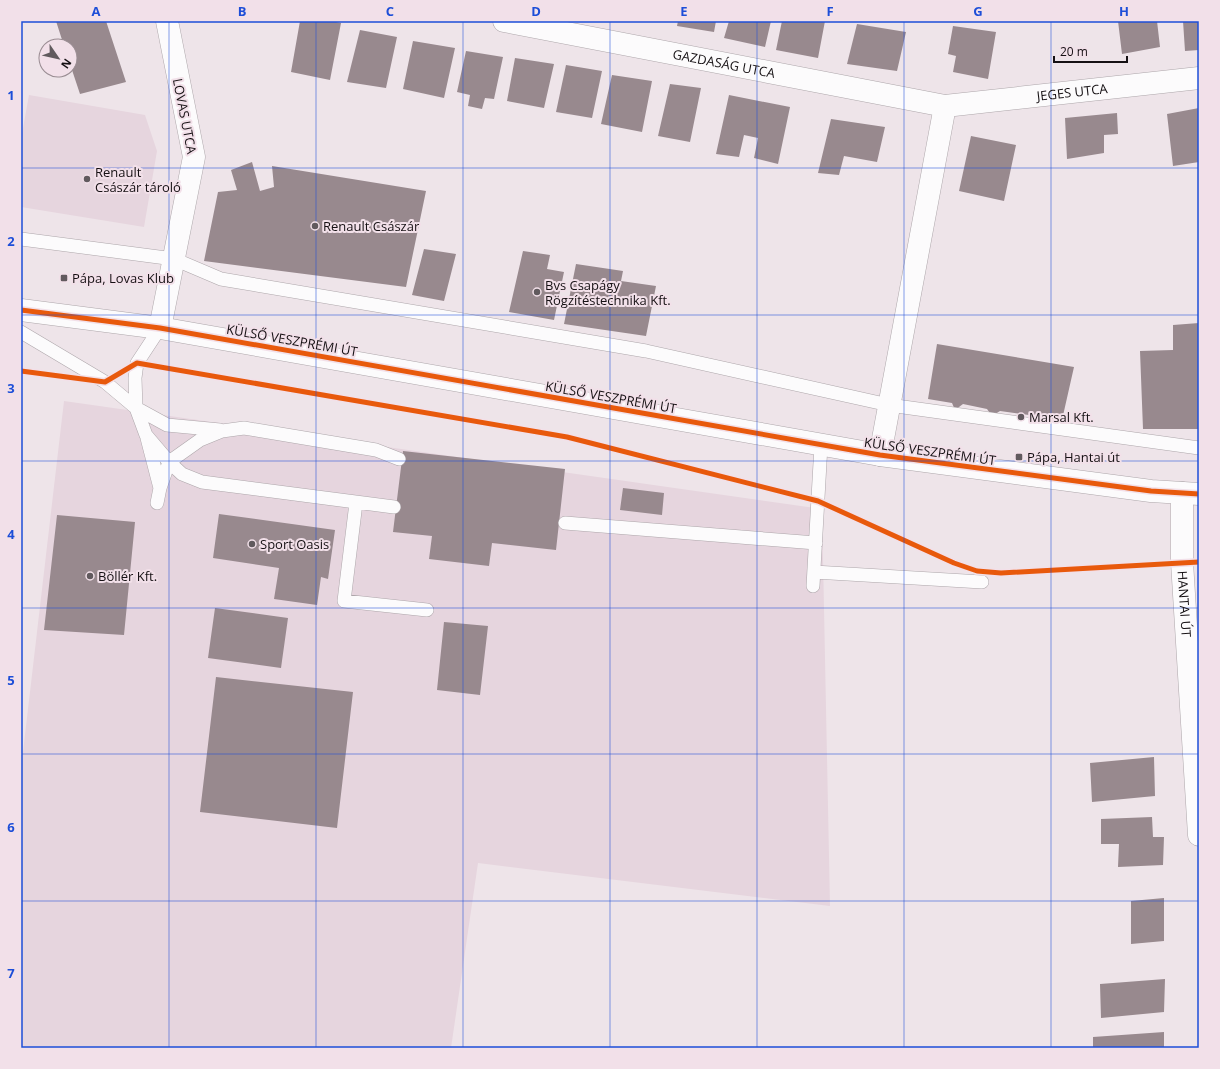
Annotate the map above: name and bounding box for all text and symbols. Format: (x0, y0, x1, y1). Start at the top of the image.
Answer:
text: A (92, 2, 101, 20)
text: B (238, 2, 247, 20)
text: C (386, 2, 394, 20)
text: D (531, 2, 541, 20)
text: E (680, 2, 688, 20)
text: F (826, 2, 834, 20)
text: G (973, 2, 983, 20)
text: H (1119, 2, 1129, 20)
north arrow (38, 38, 78, 78)
scale bar (1054, 38, 1127, 64)
text: 20 m (1060, 43, 1088, 60)
street label: GAZDASÁG UTCA (671, 45, 778, 82)
text: N (58, 56, 75, 72)
street label: LOVAS UTCA (169, 77, 201, 156)
street label: JEGES UTCA (1034, 79, 1109, 105)
text: 1 (7, 86, 15, 104)
place label: Renault Császár tároló (95, 163, 181, 196)
marker: Renault Császár tároló (82, 174, 92, 184)
place label: Renault Császár (323, 217, 420, 235)
marker: Renault Császár (310, 221, 320, 231)
text: 2 (7, 232, 15, 250)
place label: Pápa, Lovas Klub (72, 269, 174, 287)
marker: Pápa, Lovas Klub (59, 273, 69, 283)
place label: Bvs Csapágy Rögzítéstechnika Kft. (545, 276, 671, 309)
marker: Bvs Csapágy Rögzítéstechnika Kft. (532, 287, 542, 297)
street label: KÜLSŐ VESZPRÉMI ÚT (225, 320, 360, 361)
street label: KÜLSŐ VESZPRÉMI ÚT (544, 377, 679, 418)
text: 3 (7, 379, 15, 397)
place label: Marsal Kft. (1029, 408, 1094, 426)
marker: Marsal Kft. (1016, 412, 1026, 422)
street label: KÜLSŐ VESZPRÉMI ÚT (863, 433, 998, 469)
place label: Pápa, Hantai út (1027, 448, 1120, 466)
marker: Pápa, Hantai út (1014, 452, 1024, 462)
text: 4 (7, 525, 15, 543)
place label: Sport Oasis (260, 535, 329, 553)
marker: Sport Oasis (247, 539, 257, 549)
place label: Böllér Kft. (98, 567, 157, 585)
street label: HANTAI ÚT (1174, 570, 1196, 639)
marker: Böllér Kft. (85, 571, 95, 581)
text: 5 (7, 671, 15, 689)
text: 6 (7, 818, 15, 836)
text: 7 (7, 964, 15, 982)

